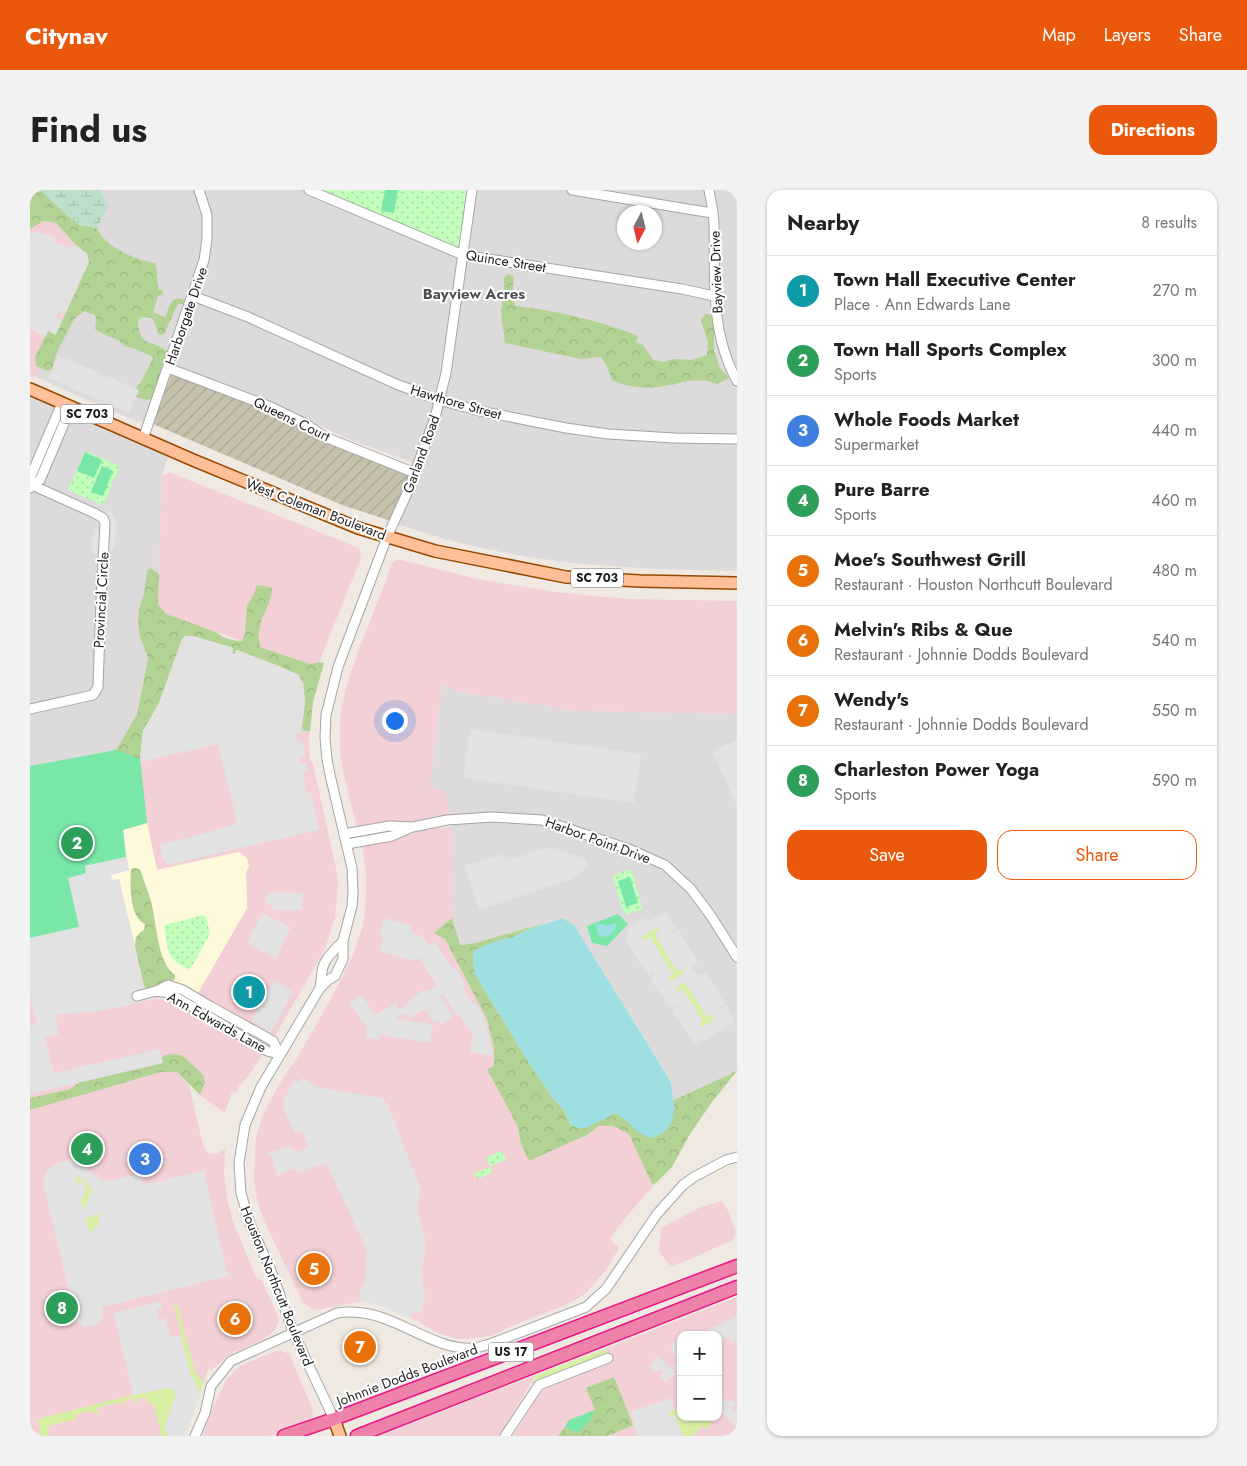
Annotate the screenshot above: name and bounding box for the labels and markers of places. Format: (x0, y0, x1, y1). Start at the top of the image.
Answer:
pin: 2 (61, 824, 93, 862)
pin: 1 (233, 973, 265, 1011)
pin: 4 (71, 1130, 103, 1168)
pin: 3 (129, 1140, 161, 1178)
pin: 5 (298, 1250, 330, 1288)
pin: 8 (46, 1289, 78, 1327)
pin: 6 (219, 1300, 251, 1338)
pin: 7 (344, 1328, 376, 1366)

